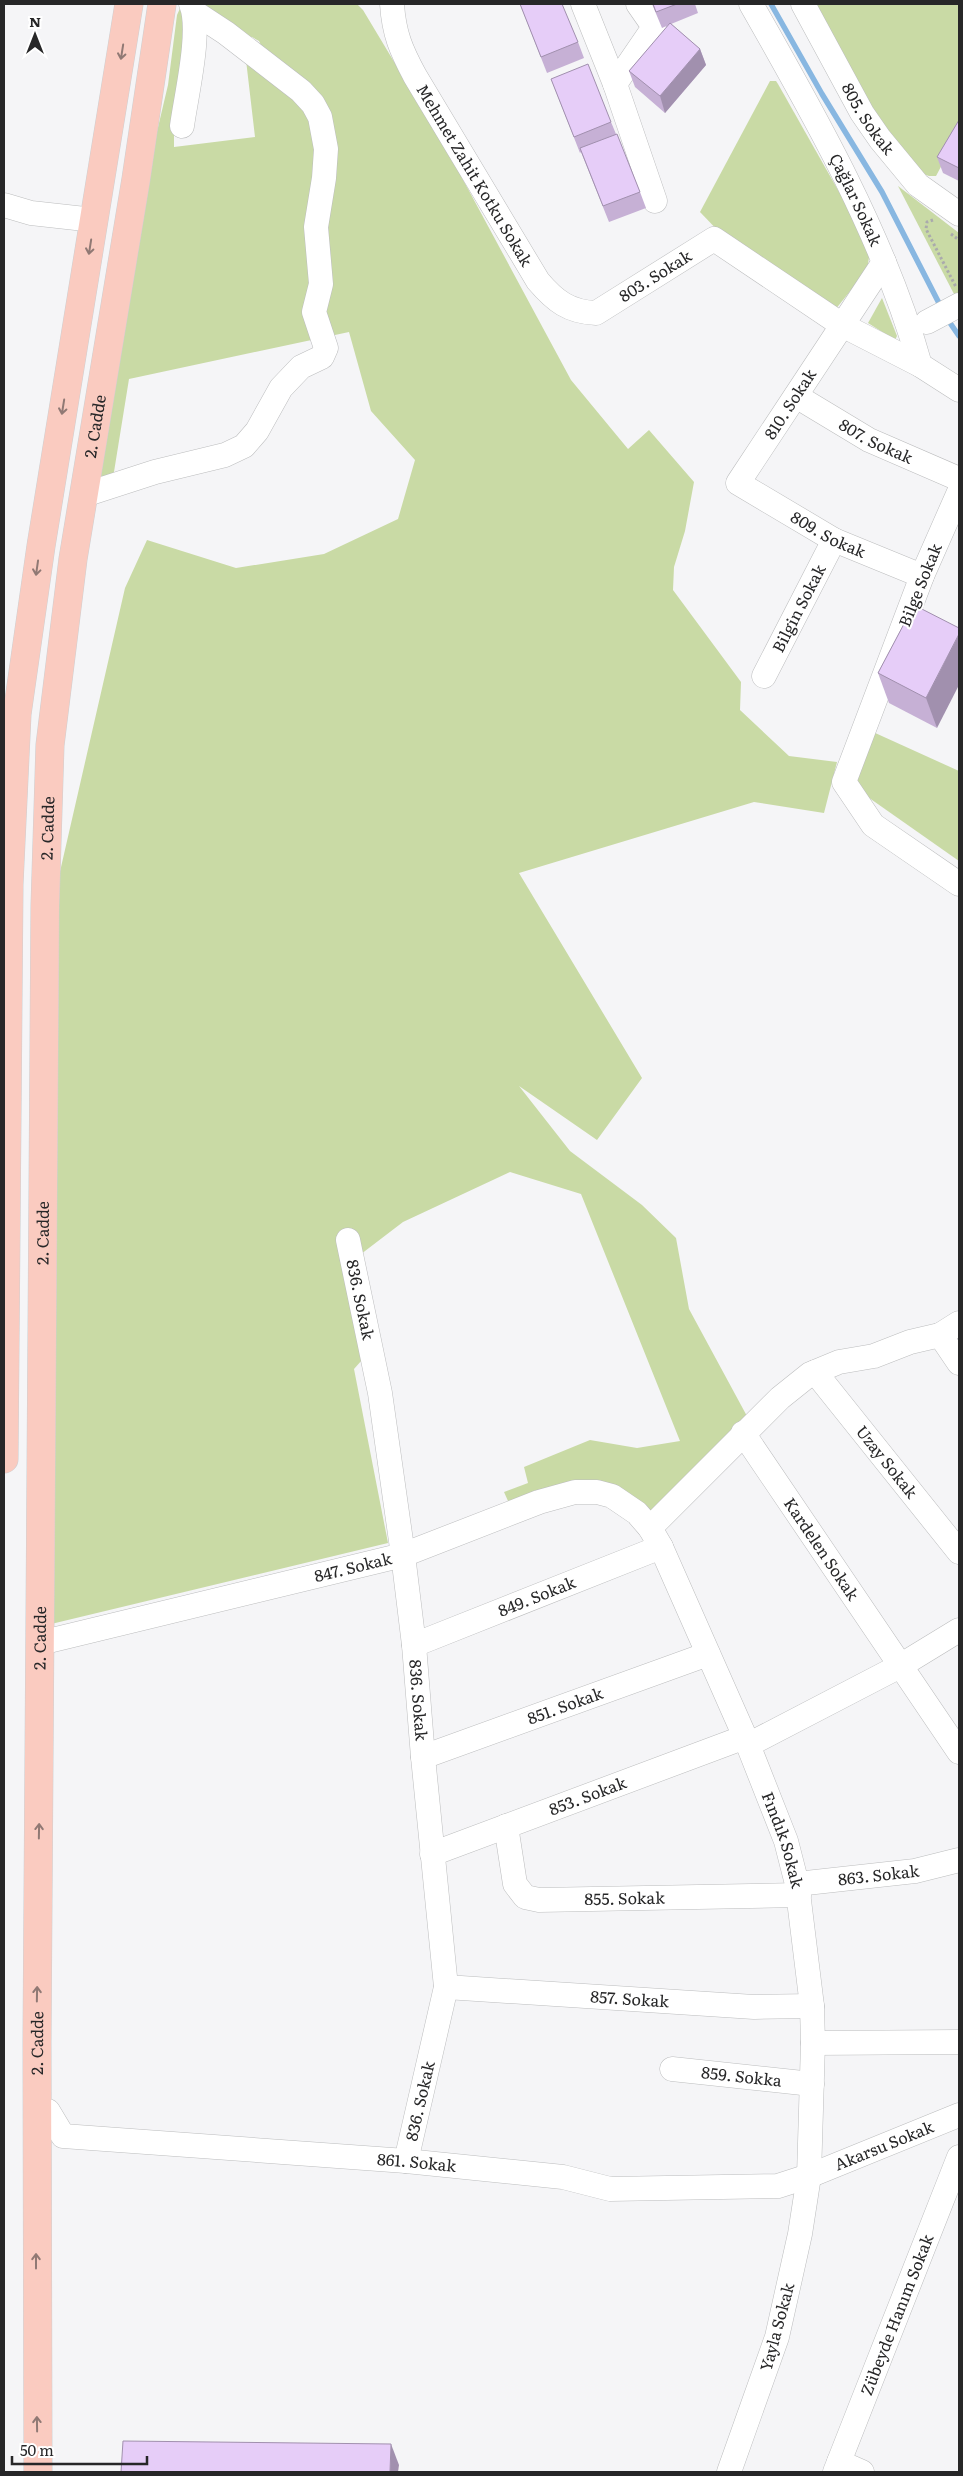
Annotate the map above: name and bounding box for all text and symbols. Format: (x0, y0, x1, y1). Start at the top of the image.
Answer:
north arrow (10, 10, 60, 60)
text: N (29, 11, 41, 31)
one-way arrow (116, 44, 126, 60)
street label: 805. Sokak (837, 78, 901, 159)
street label: Mehmet Zahit Kotku Sokak (411, 79, 540, 271)
street label: Çağlar Sokak (824, 149, 889, 250)
one-way arrow (84, 239, 94, 255)
street label: 803. Sokak (614, 243, 696, 307)
street label: 810. Sokak (757, 363, 821, 444)
street label: 2. Cadde (77, 393, 111, 460)
one-way arrow (58, 399, 68, 415)
street label: 807. Sokak (835, 412, 917, 469)
street label: 809. Sokak (787, 504, 870, 563)
street label: Bilge Sokak (891, 539, 947, 630)
one-way arrow (32, 559, 42, 575)
street label: Bilgin Sokak (765, 559, 831, 656)
street label: 2. Cadde (33, 796, 59, 860)
street label: 2. Cadde (29, 1201, 54, 1265)
street label: 836. Sokak (341, 1257, 382, 1342)
street label: Uzay Sokak (851, 1420, 924, 1503)
street label: Kardelen Sokak (779, 1492, 866, 1605)
street label: 847. Sokak (311, 1545, 394, 1587)
street label: 849. Sokak (494, 1569, 579, 1622)
street label: 2. Cadde (27, 1606, 51, 1670)
street label: 836. Sokak (404, 1659, 435, 1742)
street label: 851. Sokak (524, 1680, 606, 1729)
street label: 853. Sokak (545, 1769, 630, 1820)
street label: Fındık Sokak (757, 1788, 811, 1891)
one-way arrow (34, 1823, 43, 1839)
street label: 863. Sokak (837, 1858, 920, 1890)
street label: 855. Sokak (584, 1885, 665, 1910)
street label: 857. Sokak (590, 1983, 670, 2012)
one-way arrow (32, 1986, 42, 2002)
street label: 2. Cadde (24, 2011, 48, 2075)
street label: 836. Sokak (398, 2058, 440, 2143)
street label: 859. Sokka (700, 2059, 783, 2092)
street label: Akarsu Sokak (830, 2114, 937, 2176)
street label: 861. Sokak (376, 2146, 458, 2177)
street label: Zübeyde Hanım Sokak (853, 2230, 939, 2398)
one-way arrow (31, 2253, 41, 2270)
street label: Yayla Sokak (753, 2280, 799, 2373)
one-way arrow (33, 2416, 42, 2432)
scale bar (12, 2434, 148, 2466)
text: 50 m (20, 2438, 54, 2461)

